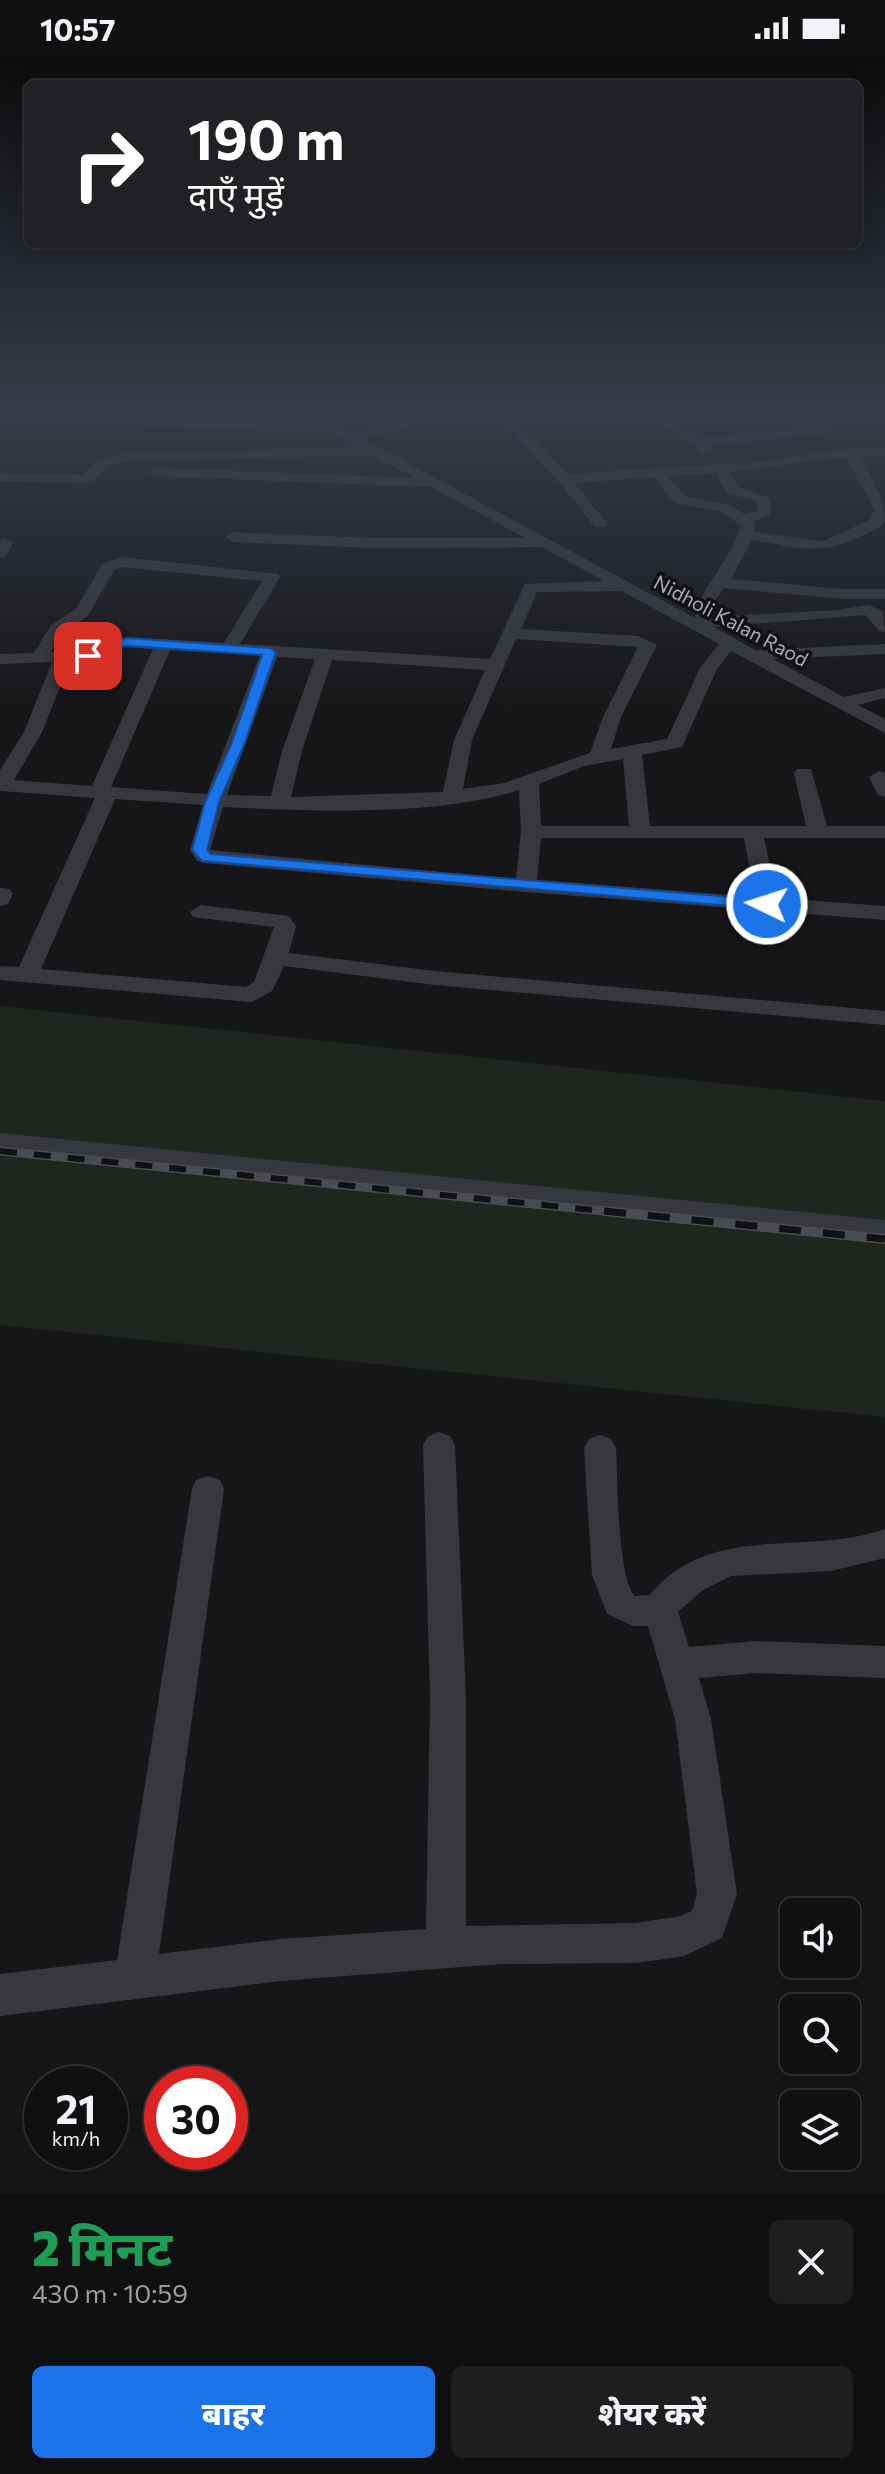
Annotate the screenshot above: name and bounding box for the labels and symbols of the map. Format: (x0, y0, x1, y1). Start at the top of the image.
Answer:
street label: Nidholi Kalan Raod (650, 569, 813, 671)
pin (54, 622, 122, 690)
position arrow (725, 862, 809, 946)
speed limit sign: 30 (144, 2066, 248, 2170)

